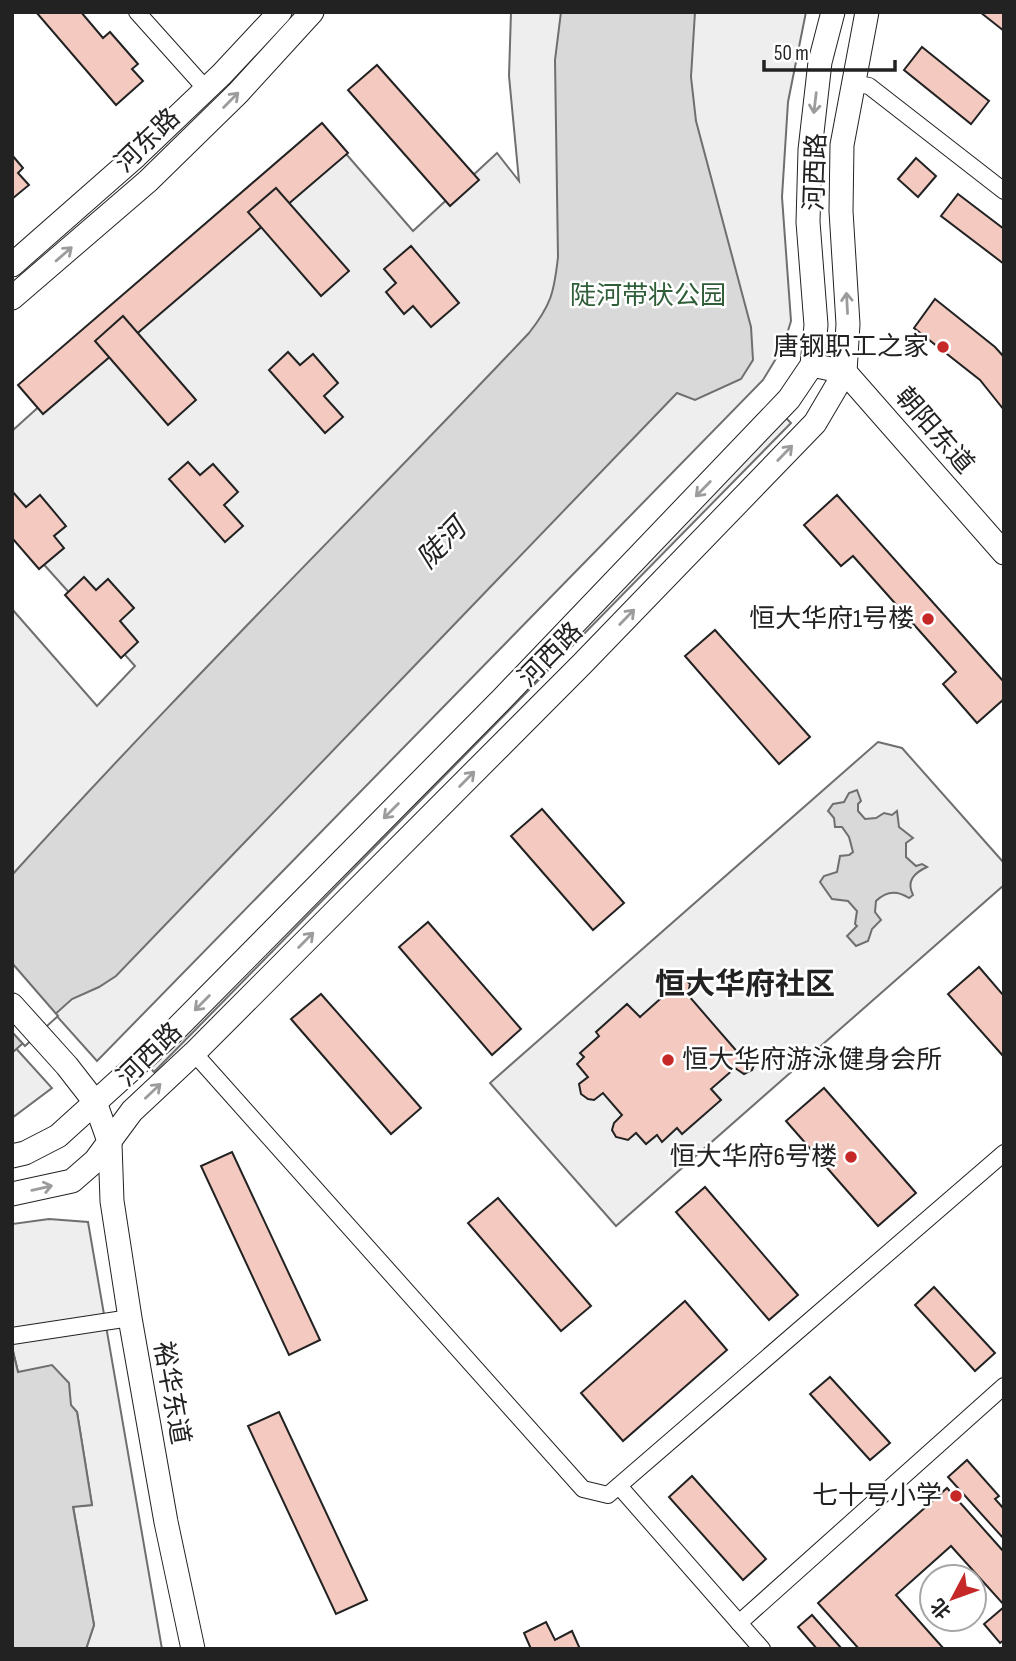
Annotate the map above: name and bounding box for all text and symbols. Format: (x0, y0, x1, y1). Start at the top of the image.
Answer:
scale bar (764, 28, 895, 72)
text: 50 m (774, 41, 809, 66)
one-way arrow (222, 91, 239, 108)
one-way arrow (808, 91, 821, 114)
street label: 河东路 (109, 103, 187, 179)
street label: 河西路 (799, 132, 833, 212)
one-way arrow (55, 246, 73, 262)
park label: 陡河带状公园 (570, 281, 726, 312)
one-way arrow (840, 292, 853, 315)
place label: 唐钢职工之家 (773, 332, 929, 363)
marker: 唐钢职工之家 (935, 339, 951, 355)
street label: 朝阳东道 (888, 382, 980, 480)
one-way arrow (777, 445, 794, 462)
one-way arrow (694, 481, 711, 498)
water label: 陡河 (411, 509, 477, 576)
place label: 恒大华府1号楼 (749, 604, 914, 635)
one-way arrow (619, 609, 636, 626)
marker: 恒大华府1号楼 (920, 611, 936, 627)
street label: 河西路 (512, 616, 590, 694)
one-way arrow (459, 770, 476, 787)
one-way arrow (383, 803, 400, 820)
one-way arrow (298, 931, 315, 948)
district label: 恒大华府社区 (655, 967, 835, 1003)
one-way arrow (193, 994, 210, 1011)
street label: 河西路 (111, 1017, 189, 1093)
place label: 恒大华府游泳健身会所 (682, 1045, 942, 1076)
marker: 恒大华府游泳健身会所 (660, 1052, 676, 1068)
one-way arrow (144, 1083, 161, 1100)
place label: 恒大华府6号楼 (670, 1142, 837, 1173)
marker: 恒大华府6号楼 (843, 1149, 859, 1165)
one-way arrow (30, 1181, 53, 1194)
street label: 裕华东道 (147, 1339, 195, 1447)
place label: 七十号小学 (812, 1481, 942, 1512)
marker: 七十号小学 (948, 1488, 964, 1504)
north arrow (918, 1563, 988, 1633)
text: 北 (926, 1593, 956, 1623)

